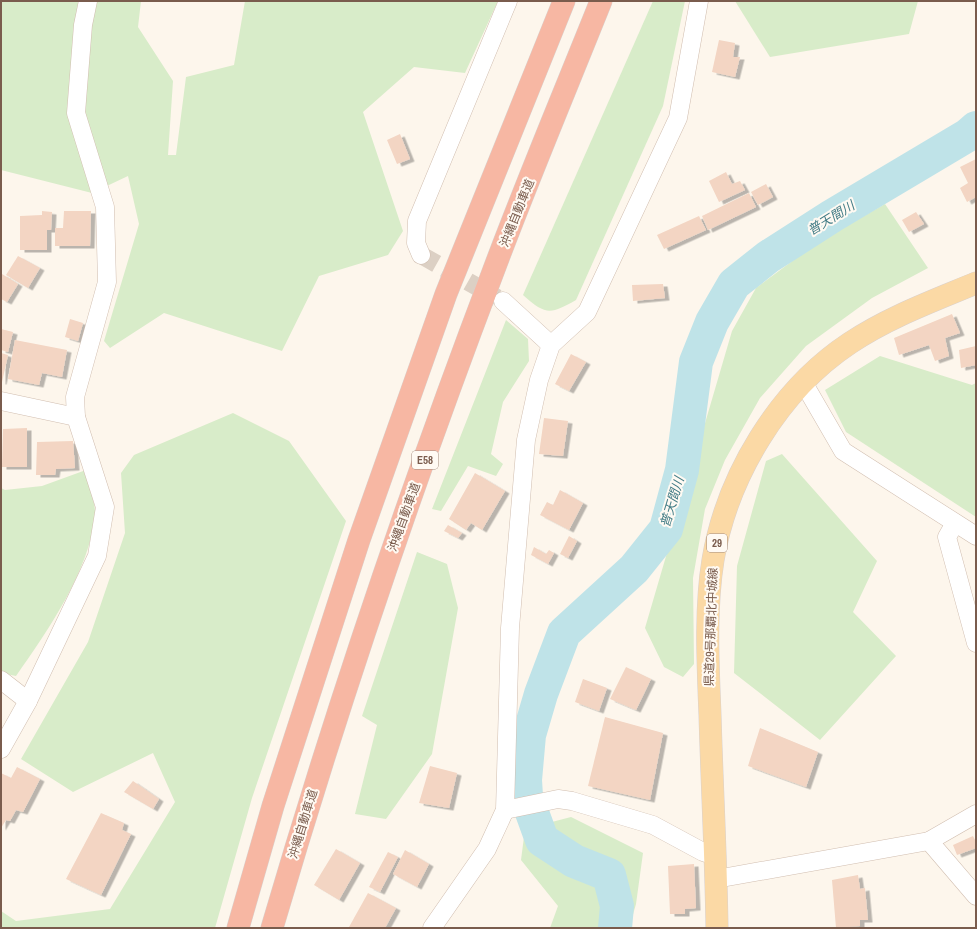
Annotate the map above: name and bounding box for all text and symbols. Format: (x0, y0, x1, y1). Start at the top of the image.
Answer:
street label: 沖縄自動車道 (496, 177, 538, 249)
water label: 普天間川 (804, 196, 859, 239)
road number: E58 (412, 451, 438, 469)
water label: 普天間川 (656, 473, 688, 529)
street label: 沖縄自動車道 (384, 480, 424, 554)
road number: 29 (707, 534, 727, 552)
street label: 県道29号那覇北中城線 (701, 567, 721, 687)
street label: 沖縄自動車道 (285, 787, 321, 861)

